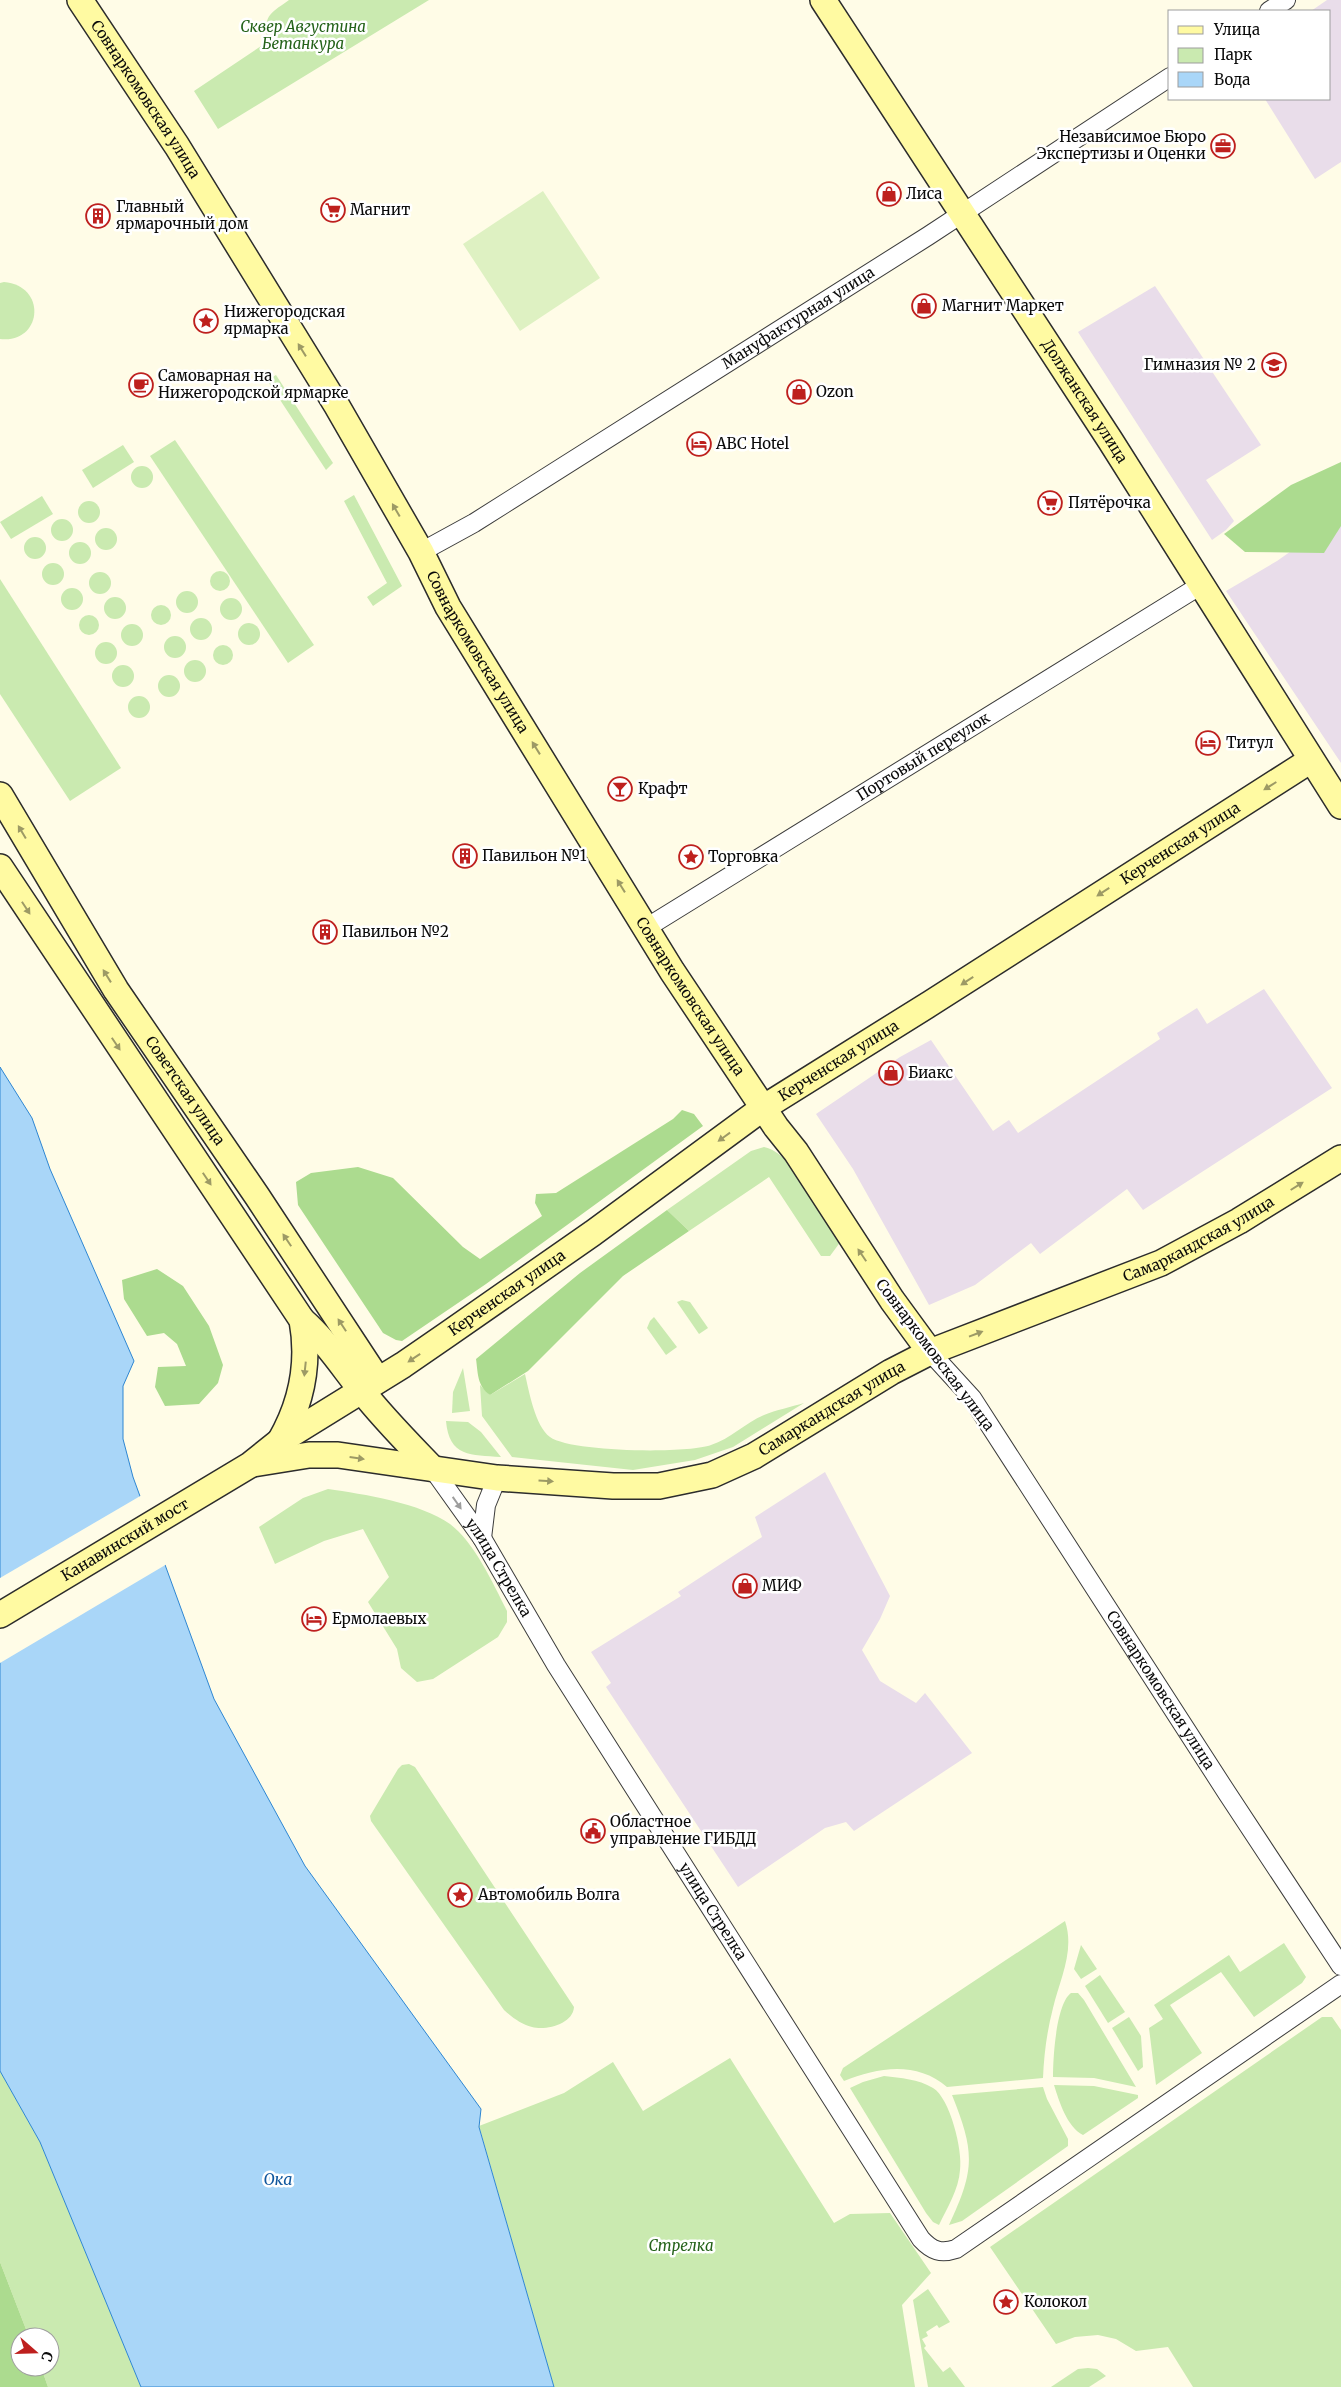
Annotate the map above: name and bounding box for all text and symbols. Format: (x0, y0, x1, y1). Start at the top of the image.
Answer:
legend (1168, 10, 1331, 100)
street label: Совнаркомовская улица (87, 16, 205, 182)
park label: Сквер Августина Бетанкура (240, 17, 366, 53)
text: Улица (1213, 20, 1260, 39)
text: Парк (1214, 45, 1253, 64)
text: Вода (1214, 70, 1250, 89)
place label: Независимое Бюро Экспертизы и Оценки (1037, 127, 1206, 163)
office icon: Независимое Бюро Экспертизы и Оценки (1210, 133, 1236, 159)
shop icon: Лиса (876, 181, 902, 207)
place label: Лиса (906, 184, 942, 203)
place label: Главный ярмарочный дом (116, 197, 249, 233)
supermarket icon: Магнит (320, 197, 346, 223)
place label: Магнит (350, 200, 410, 219)
building icon: Главный ярмарочный дом (85, 203, 111, 229)
street label: Мануфактурная улица (718, 262, 878, 373)
shop icon: Магнит Маркет (911, 293, 937, 319)
place label: Магнит Маркет (942, 296, 1064, 315)
place label: Нижегородская ярмарка (224, 302, 345, 338)
place icon: Нижегородская ярмарка (193, 308, 219, 334)
street label: Должанская улица (1038, 336, 1132, 466)
one-way arrow (298, 343, 307, 356)
school or university icon: Гимназия № 2 (1261, 352, 1287, 378)
place label: Гимназия № 2 (1144, 355, 1256, 374)
place label: Самоварная на Нижегородской ярмарке (158, 366, 349, 402)
cafe icon: Самоварная на Нижегородской ярмарке (128, 372, 154, 398)
shop icon: Ozon (786, 379, 812, 405)
place label: Ozon (816, 382, 854, 401)
hotel icon: ABC Hotel (686, 431, 712, 457)
place label: ABC Hotel (715, 434, 789, 453)
supermarket icon: Пятёрочка (1037, 490, 1063, 516)
place label: Пятёрочка (1068, 493, 1151, 512)
one-way arrow (392, 503, 401, 516)
street label: Совнаркомовская улица (423, 568, 533, 736)
street label: Портовый переулок (853, 708, 994, 805)
hotel icon: Титул (1195, 730, 1221, 756)
place label: Титул (1226, 733, 1273, 752)
one-way arrow (531, 742, 540, 755)
bar icon: Крафт (607, 776, 633, 802)
place label: Крафт (638, 779, 688, 798)
one-way arrow (1263, 782, 1276, 791)
street label: Керченская улица (1117, 798, 1243, 888)
one-way arrow (17, 825, 27, 838)
building icon: Павильон №1 (452, 843, 478, 869)
place icon: Торговка (678, 844, 704, 870)
place label: Павильон №1 (482, 846, 587, 865)
place label: Торговка (708, 847, 778, 866)
one-way arrow (616, 880, 625, 893)
one-way arrow (1097, 887, 1110, 897)
one-way arrow (22, 902, 31, 915)
street label: Совнаркомовская улица (632, 913, 749, 1079)
building icon: Павильон №2 (312, 919, 338, 945)
place label: Павильон №2 (342, 922, 449, 941)
one-way arrow (103, 969, 112, 982)
one-way arrow (960, 976, 973, 985)
street label: Керченская улица (775, 1016, 902, 1105)
street label: Советская улица (141, 1032, 229, 1149)
one-way arrow (111, 1037, 121, 1051)
shop icon: Биакс (878, 1060, 904, 1086)
place label: Биакс (908, 1063, 954, 1082)
one-way arrow (718, 1131, 731, 1142)
one-way arrow (202, 1172, 212, 1185)
one-way arrow (1290, 1181, 1303, 1190)
street label: Самаркандская улица (1120, 1192, 1277, 1286)
one-way arrow (282, 1234, 292, 1247)
street label: Керченская улица (444, 1245, 569, 1340)
one-way arrow (857, 1248, 867, 1262)
street label: Совнаркомовская улица (872, 1275, 999, 1434)
one-way arrow (338, 1318, 347, 1331)
one-way arrow (968, 1330, 983, 1338)
one-way arrow (407, 1353, 420, 1363)
street label: Самаркандская улица (755, 1357, 908, 1460)
one-way arrow (301, 1361, 309, 1377)
one-way arrow (350, 1454, 366, 1462)
one-way arrow (538, 1477, 554, 1485)
street label: Канавинский мост (58, 1494, 192, 1585)
one-way arrow (452, 1496, 462, 1510)
street label: улица Стрелка (462, 1514, 536, 1620)
shop icon: МИФ (732, 1573, 758, 1599)
place label: МИФ (762, 1576, 802, 1595)
hotel icon: Ермолаевых (301, 1606, 327, 1632)
street label: Совнаркомовская улица (1103, 1607, 1219, 1773)
place label: Ермолаевых (332, 1609, 427, 1628)
place label: Областное управление ГИБДД (610, 1812, 757, 1848)
public building icon: Областное управление ГИБДД (580, 1818, 606, 1844)
street label: улица Стрелка (675, 1859, 751, 1964)
place icon: Автомобиль Волга (447, 1882, 473, 1908)
place label: Автомобиль Волга (477, 1885, 620, 1904)
water label: Ока (263, 2169, 293, 2189)
park label: Стрелка (649, 2236, 713, 2255)
place icon: Колокол (993, 2289, 1019, 2315)
place label: Колокол (1024, 2292, 1087, 2311)
north arrow (10, 2327, 60, 2377)
text: С (37, 2349, 57, 2364)

